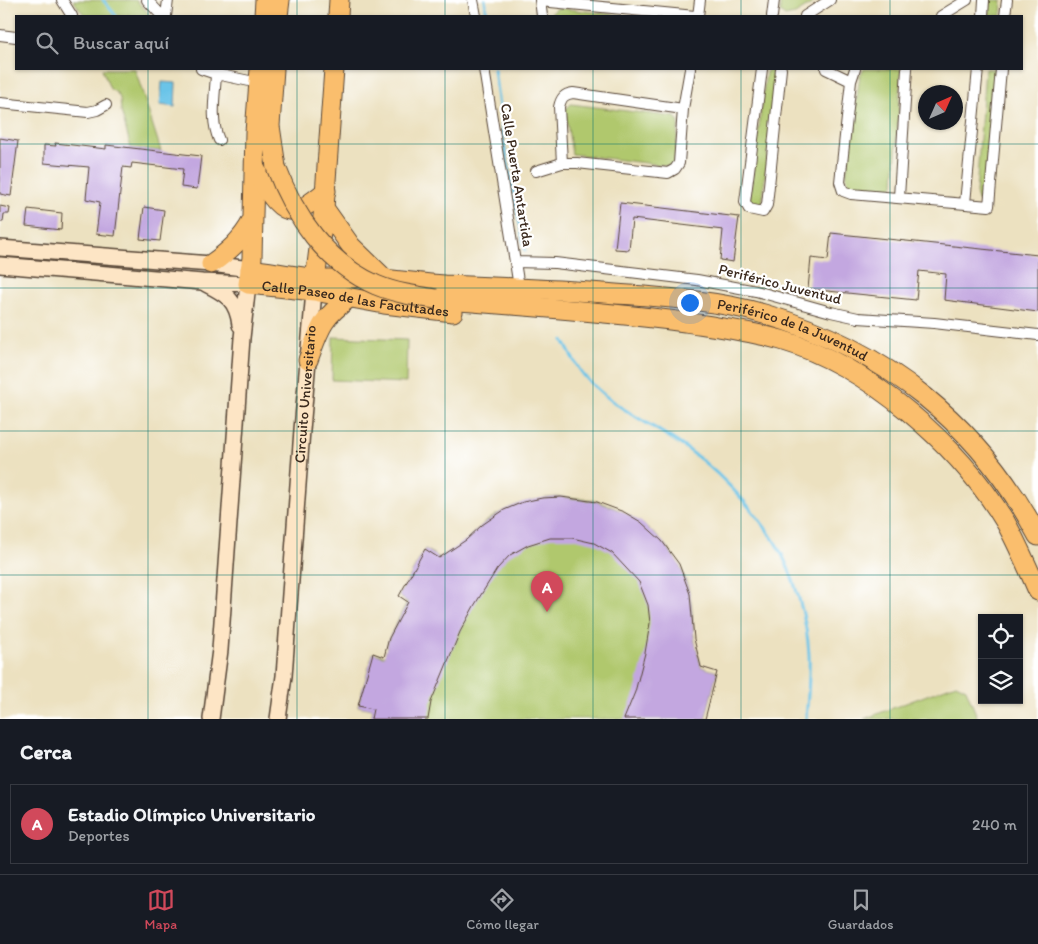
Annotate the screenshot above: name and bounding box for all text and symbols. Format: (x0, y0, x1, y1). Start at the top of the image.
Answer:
search box (15, 15, 1023, 70)
icon: search (33, 29, 61, 57)
text: Buscar aquí (73, 31, 169, 54)
north arrow (918, 85, 963, 130)
street label: Calle Puerta Antartida (497, 102, 537, 249)
street label: Periférico Juventud (717, 260, 843, 308)
street label: Calle Paseo de las Facultades (261, 277, 450, 321)
your location (677, 290, 703, 316)
street label: Periférico de la Juventud (716, 295, 872, 365)
street label: Circuito Universitario (291, 324, 320, 464)
pin: A (531, 571, 563, 612)
map controls (978, 614, 1023, 704)
button: locate (978, 614, 1023, 659)
button: layers (978, 659, 1023, 704)
text: Cerca (20, 739, 72, 764)
text: Estadio Olímpico Universitario (68, 803, 315, 826)
text: A (32, 815, 42, 834)
text: 240 m (972, 815, 1017, 834)
text: Deportes (68, 826, 130, 845)
tab: Mapa (145, 886, 177, 933)
tab: Cómo llegar (466, 886, 539, 933)
tab: Guardados (828, 886, 893, 933)

